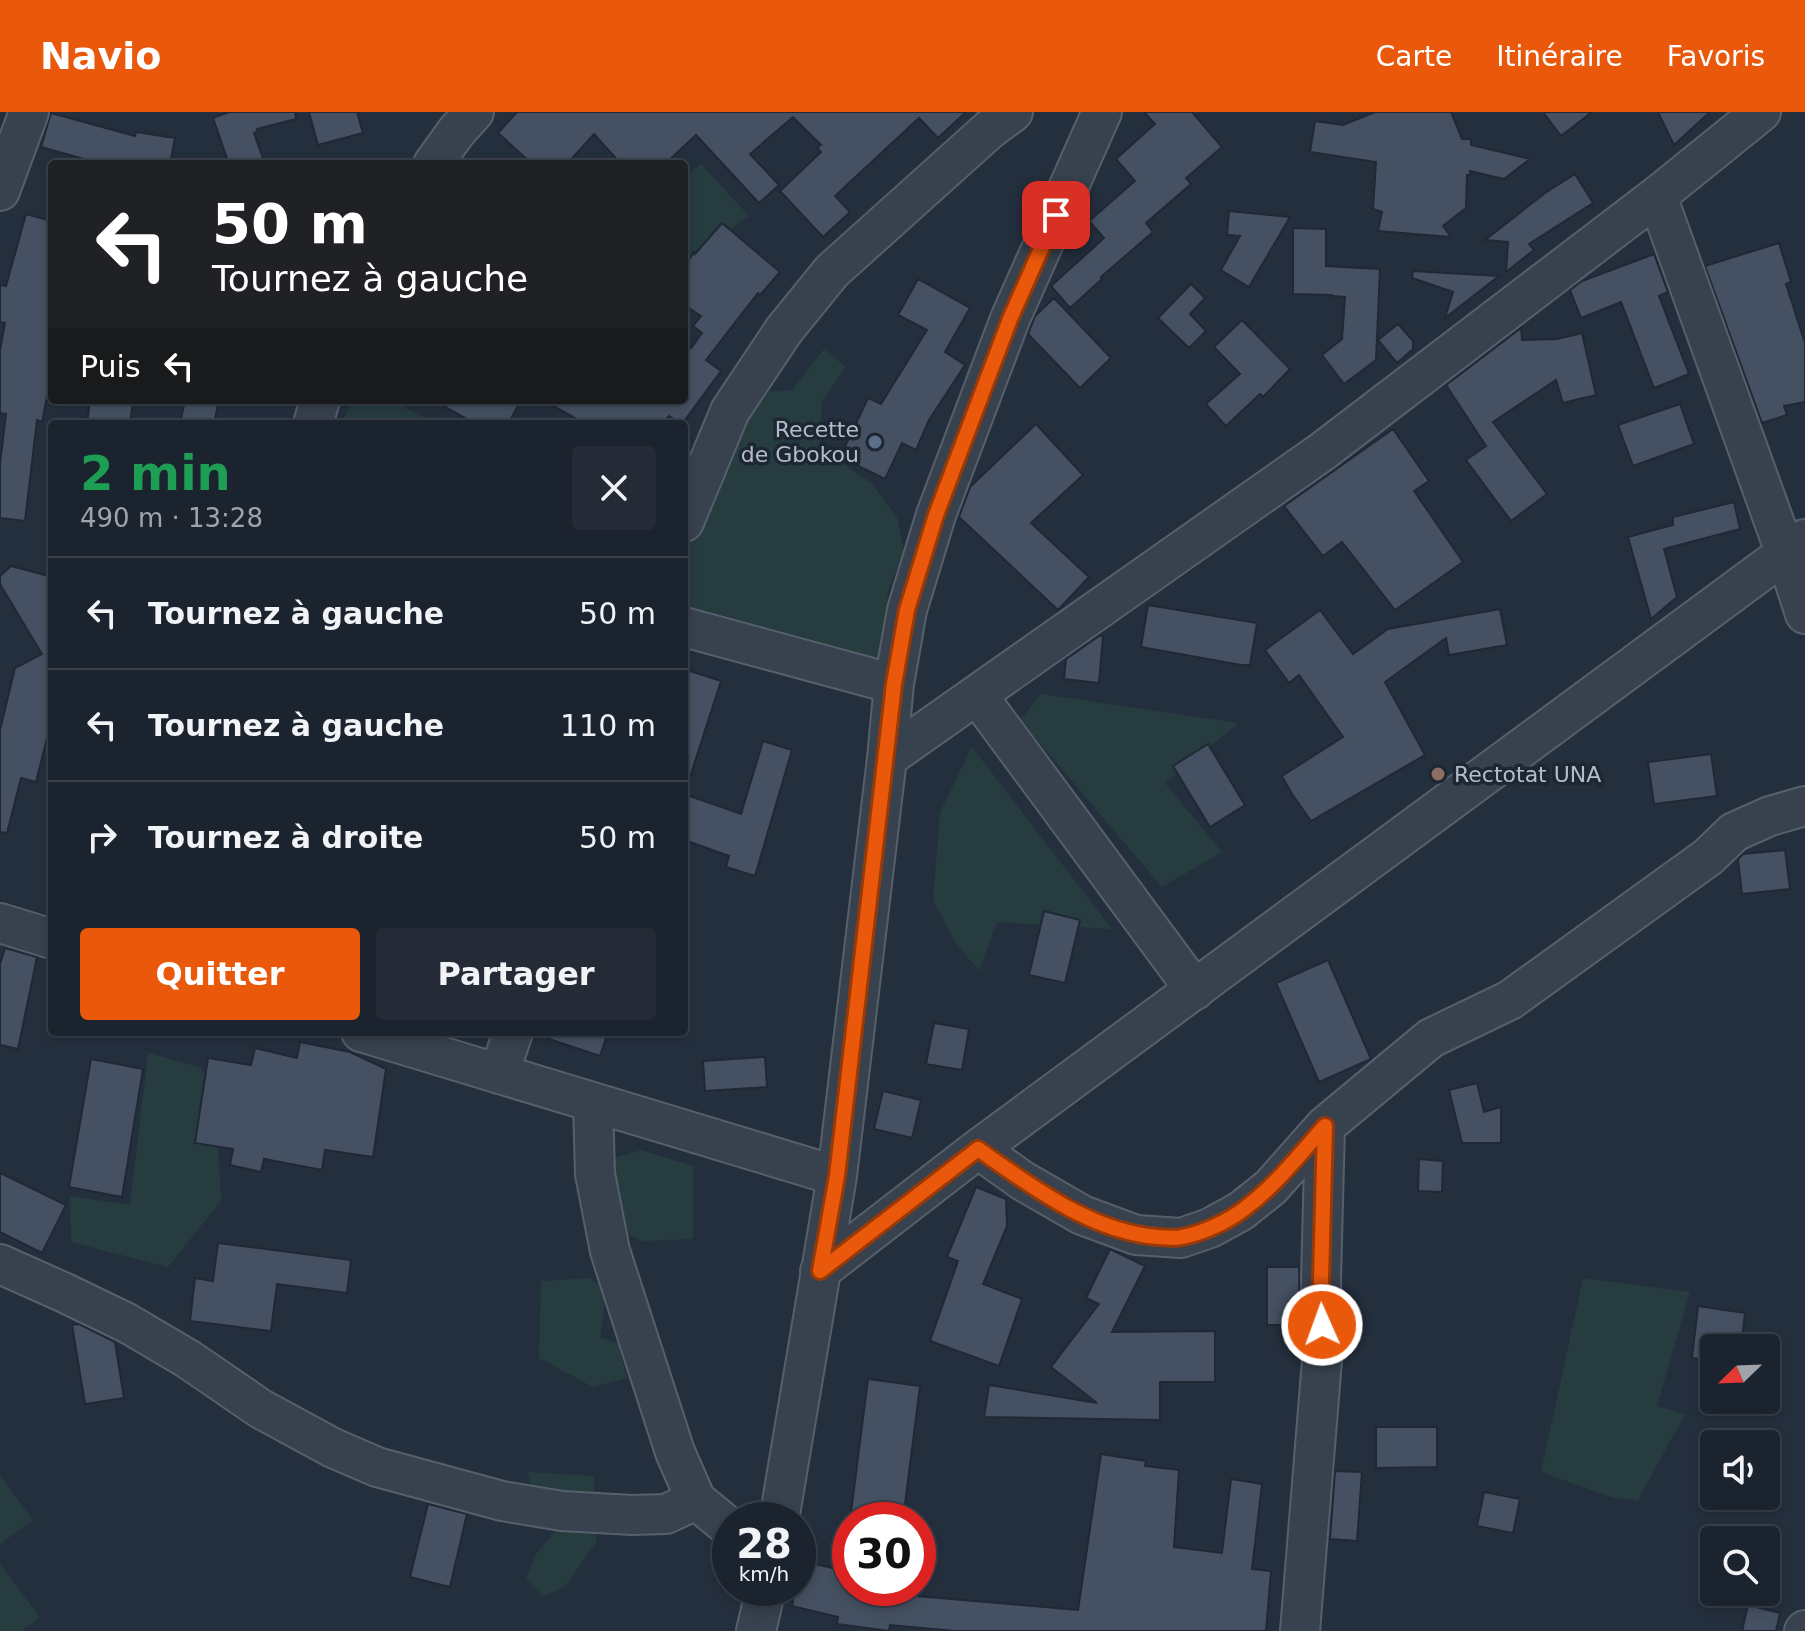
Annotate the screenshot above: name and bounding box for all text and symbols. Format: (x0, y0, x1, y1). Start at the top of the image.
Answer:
text: Navio (40, 34, 161, 78)
text: Carte (1376, 40, 1452, 73)
text: Itinéraire (1496, 40, 1623, 73)
text: Favoris (1667, 40, 1765, 73)
pin (1022, 181, 1090, 249)
text: 50 m (212, 191, 368, 256)
icon: left (80, 192, 184, 296)
icon: arrive (1034, 193, 1078, 237)
text: Tournez à gauche (212, 258, 528, 299)
icon: left (157, 344, 201, 388)
text: Puis (80, 349, 141, 384)
place label: Recette de Gbokou (741, 417, 859, 467)
marker: Recette de Gbokou (866, 433, 884, 451)
text: 2 min (80, 445, 231, 501)
button: close (572, 446, 656, 530)
text: 490 m · 13:28 (80, 503, 263, 533)
icon: left (80, 591, 124, 635)
text: Tournez à gauche (148, 596, 444, 631)
text: 50 m (579, 596, 656, 631)
icon: left (80, 703, 124, 747)
text: Tournez à gauche (148, 708, 444, 743)
text: 110 m (560, 708, 656, 743)
place label: Rectotat UNA (1454, 762, 1601, 787)
marker: Rectotat UNA (1429, 765, 1447, 783)
icon: right (80, 815, 124, 859)
text: Tournez à droite (148, 820, 423, 855)
text: 50 m (579, 820, 656, 855)
button: Quitter (80, 928, 360, 1020)
button: Partager (376, 928, 656, 1020)
position arrow (1280, 1283, 1364, 1367)
north arrow (1700, 1334, 1780, 1414)
map controls (1700, 1334, 1780, 1606)
button: sound (1700, 1430, 1780, 1510)
speed limit sign: 30 (832, 1502, 936, 1606)
text: 28 (736, 1521, 792, 1567)
button: search (1700, 1526, 1780, 1606)
text: km/h (739, 1562, 789, 1586)

